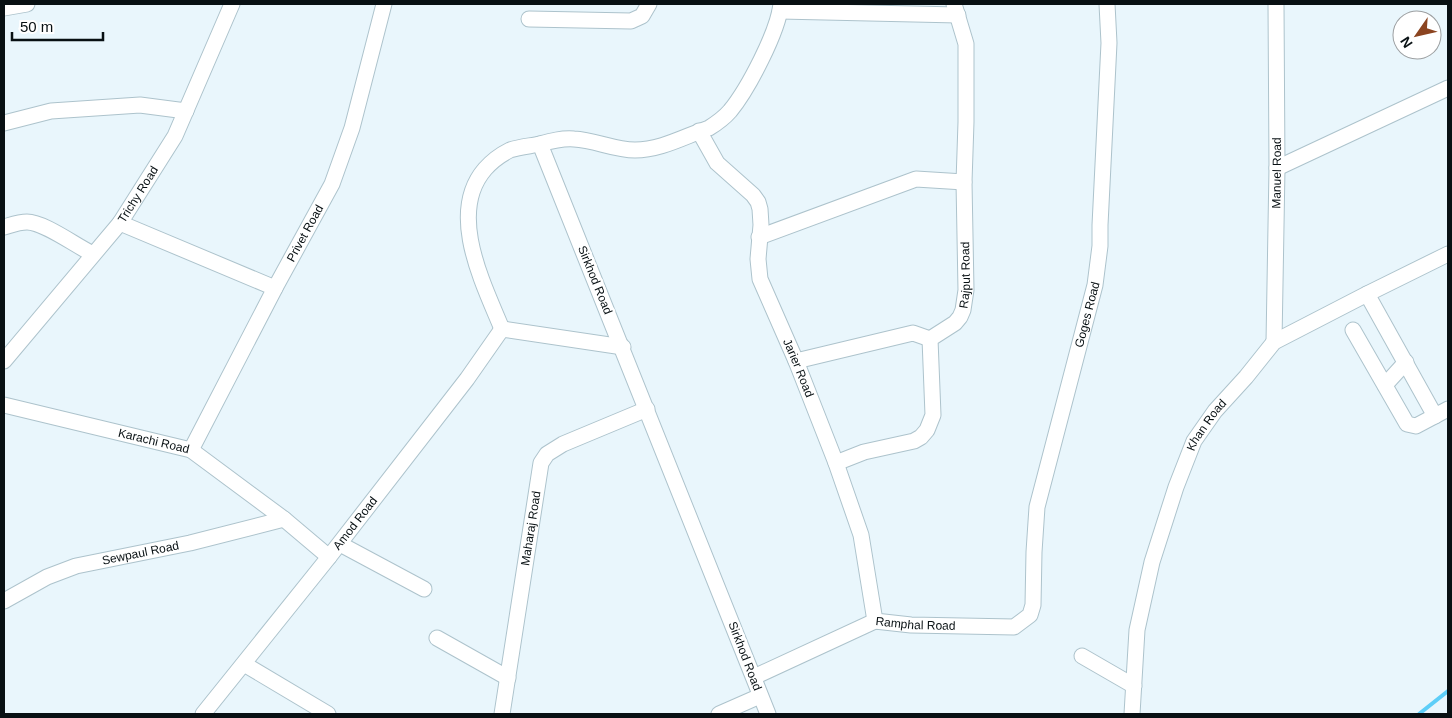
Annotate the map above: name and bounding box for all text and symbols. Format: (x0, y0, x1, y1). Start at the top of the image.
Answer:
scale bar (12, 10, 104, 42)
north arrow (1392, 10, 1442, 60)
text: 50 m (20, 18, 53, 35)
text: N (1397, 34, 1416, 51)
street label: Manuel Road (1269, 137, 1284, 209)
street label: Trichy Road (115, 164, 161, 225)
street label: Privet Road (284, 202, 326, 264)
street label: Rajput Road (956, 242, 973, 309)
street label: Sirkhod Road (575, 244, 615, 316)
street label: Goges Road (1072, 280, 1103, 349)
street label: Jarier Road (780, 337, 817, 399)
street label: Khan Road (1184, 396, 1229, 453)
street label: Karachi Road (117, 426, 191, 456)
street label: Maharaj Road (518, 490, 544, 567)
street label: Amod Road (330, 494, 380, 553)
street label: Sewpaul Road (101, 538, 180, 568)
street label: Ramphal Road (875, 614, 956, 633)
street label: Sirkhod Road (725, 620, 765, 692)

